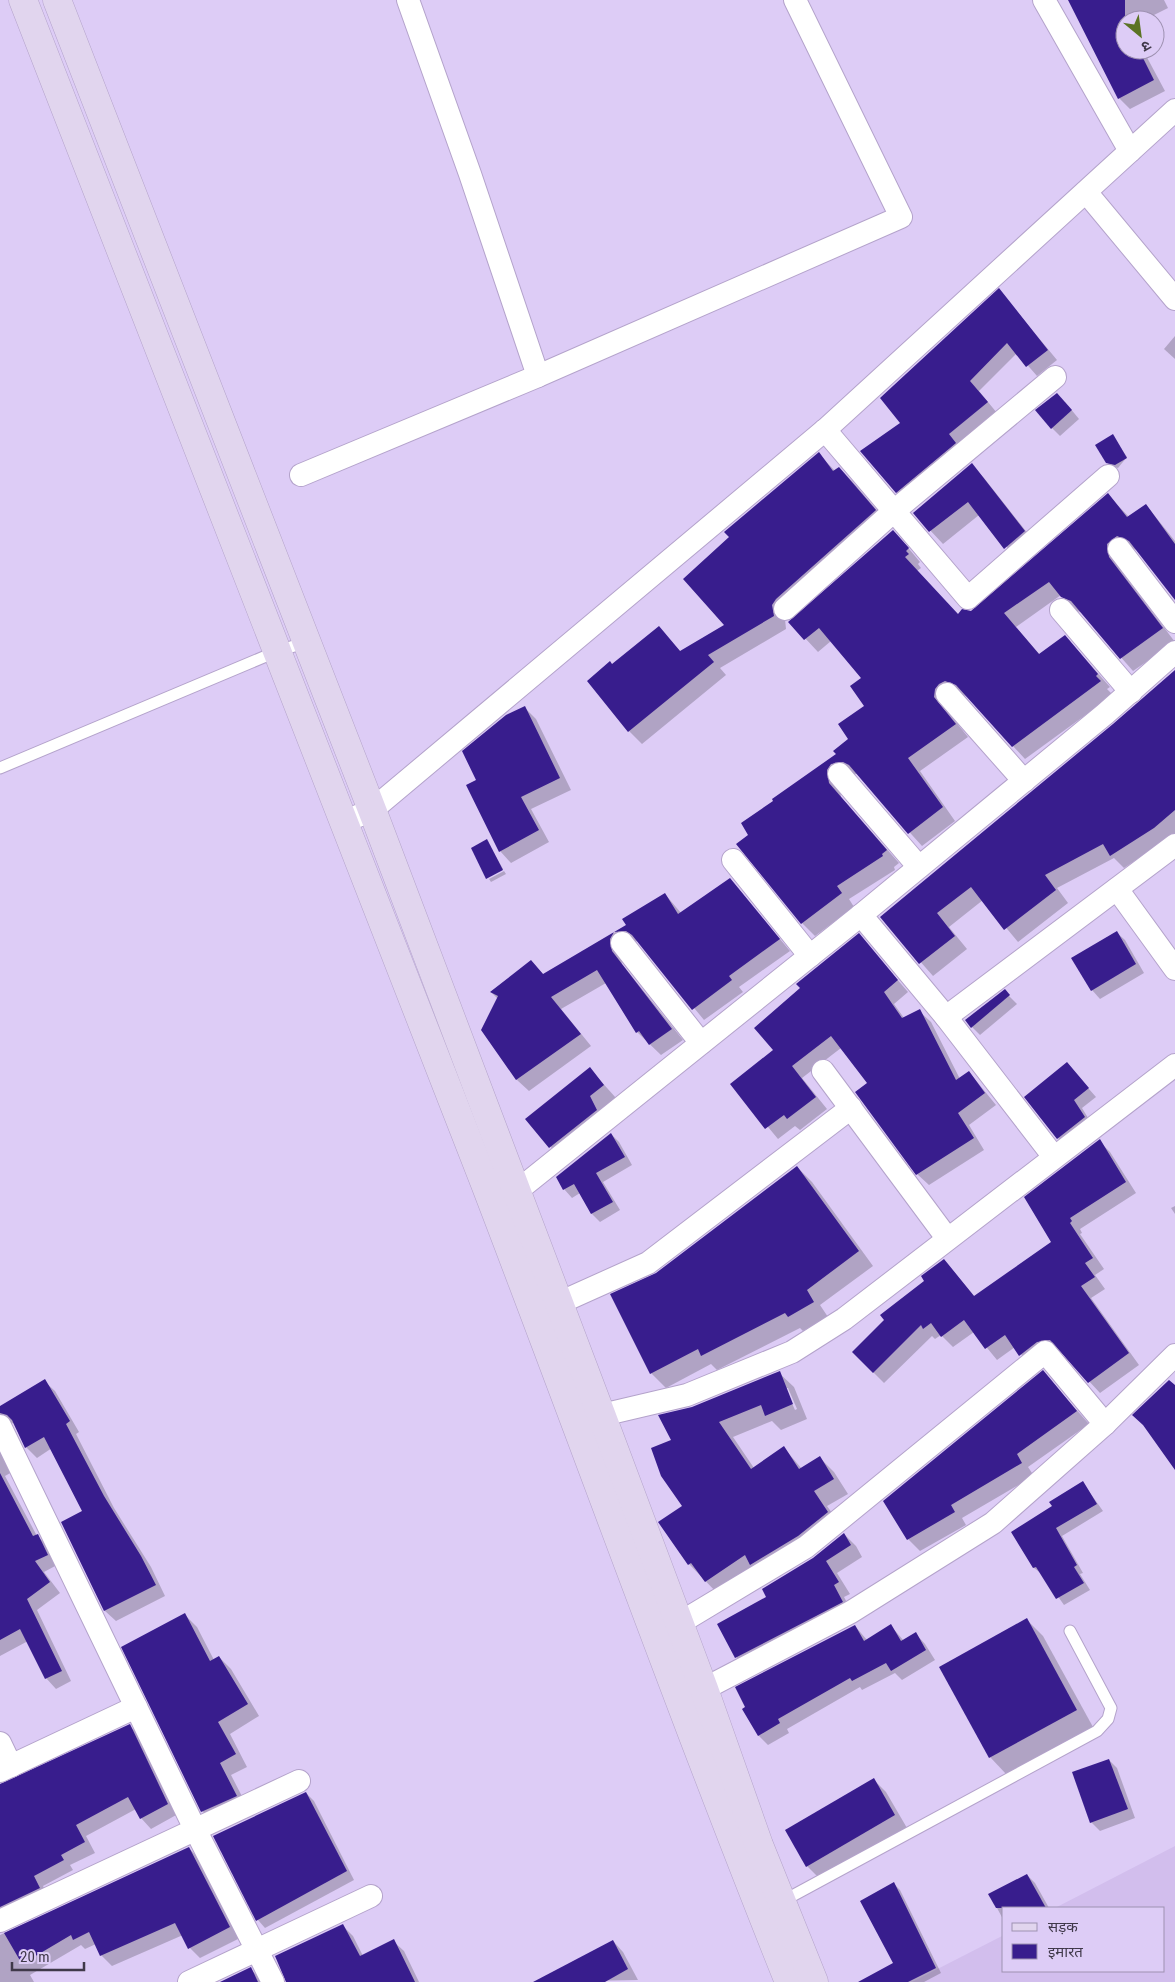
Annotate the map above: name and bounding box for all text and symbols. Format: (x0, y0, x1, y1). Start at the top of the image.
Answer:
north arrow (1115, 10, 1165, 60)
text: उ (1138, 37, 1154, 56)
legend (1002, 1907, 1165, 1972)
text: सड़क (1048, 1918, 1078, 1936)
scale bar (12, 1940, 85, 1972)
text: इमारत (1048, 1943, 1083, 1961)
text: 20 m (20, 1948, 50, 1966)

